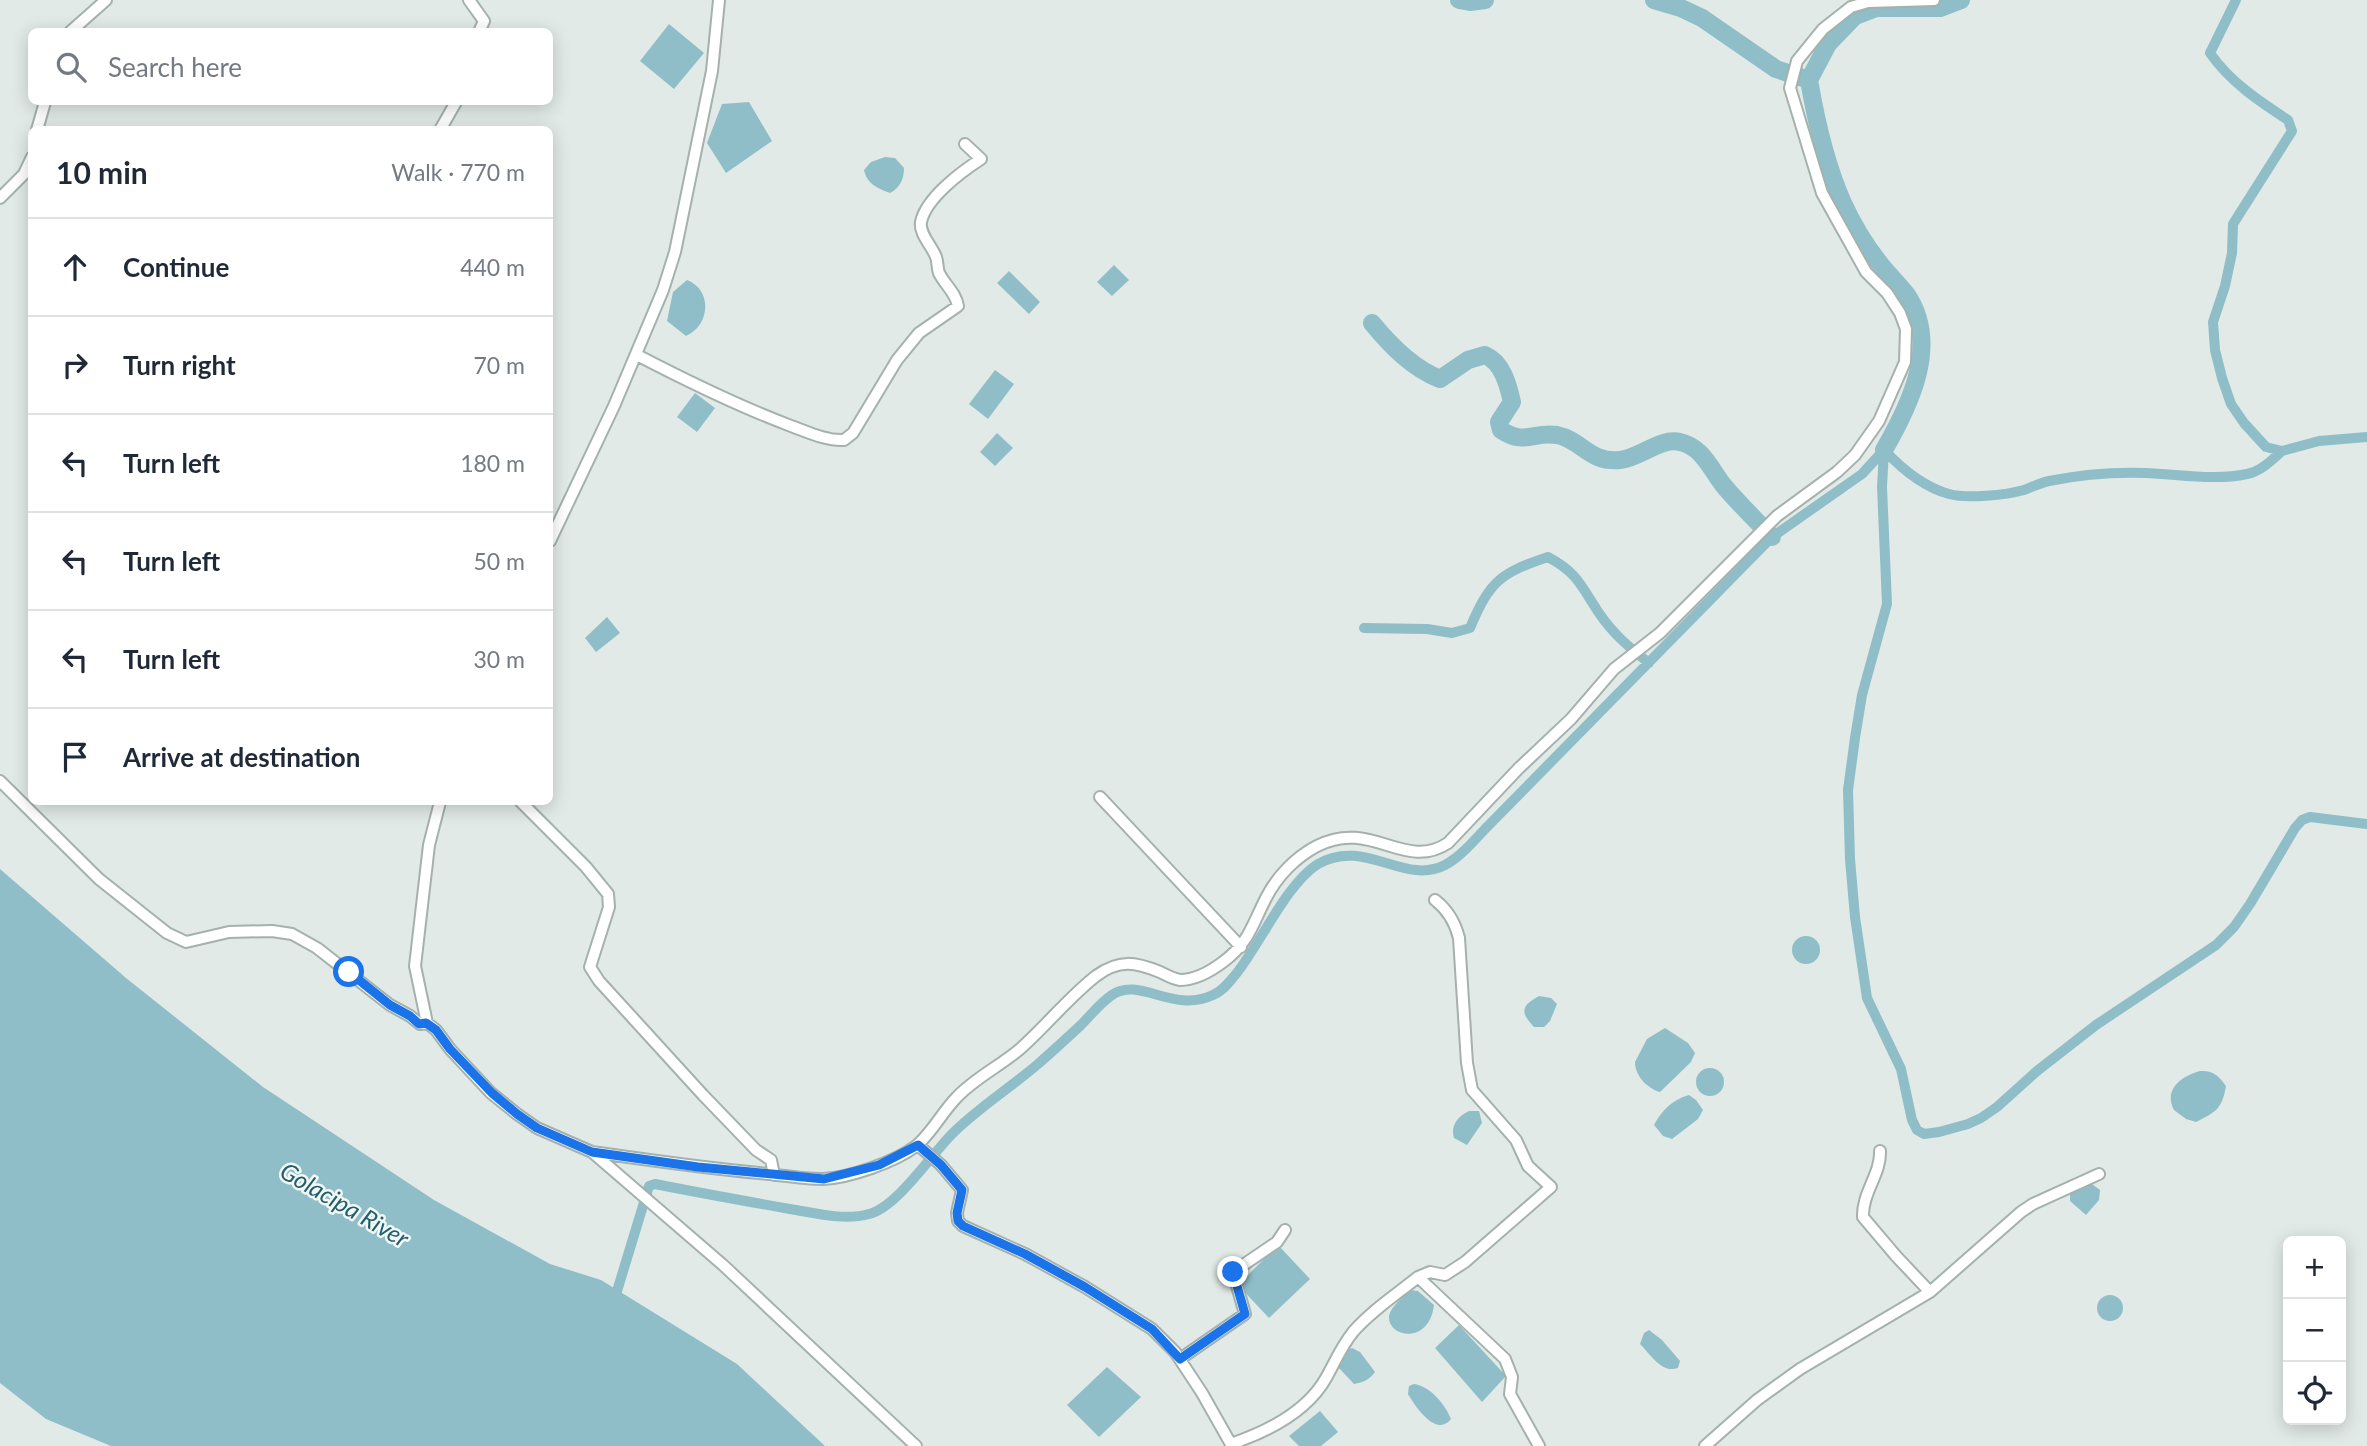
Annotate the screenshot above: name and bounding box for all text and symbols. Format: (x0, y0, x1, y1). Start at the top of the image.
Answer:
search box (28, 28, 553, 105)
icon: search (52, 48, 90, 86)
text: Search here (108, 51, 242, 83)
text: 10 min (56, 154, 148, 190)
text: Walk · 770 m (391, 158, 525, 186)
icon: ahead (56, 248, 94, 286)
text: Continue (123, 251, 229, 283)
text: 440 m (460, 253, 525, 281)
icon: right (56, 346, 94, 384)
text: Turn right (123, 349, 236, 381)
text: 70 m (474, 351, 525, 379)
icon: left (56, 444, 94, 482)
text: Turn left (123, 447, 220, 479)
text: 180 m (460, 449, 525, 477)
icon: left (56, 542, 94, 580)
text: Turn left (123, 545, 220, 577)
text: 50 m (474, 547, 525, 575)
icon: left (56, 640, 94, 678)
text: Turn left (123, 643, 220, 675)
text: 30 m (474, 645, 525, 673)
icon: arrive (56, 738, 94, 776)
text: Arrive at destination (123, 741, 360, 773)
route start (333, 956, 364, 987)
water label: Golacipa River (276, 1156, 415, 1253)
map controls (2283, 1236, 2346, 1425)
button: + (2283, 1236, 2346, 1299)
route end (1217, 1256, 1248, 1287)
button: − (2283, 1299, 2346, 1362)
button: locate (2283, 1362, 2346, 1425)

